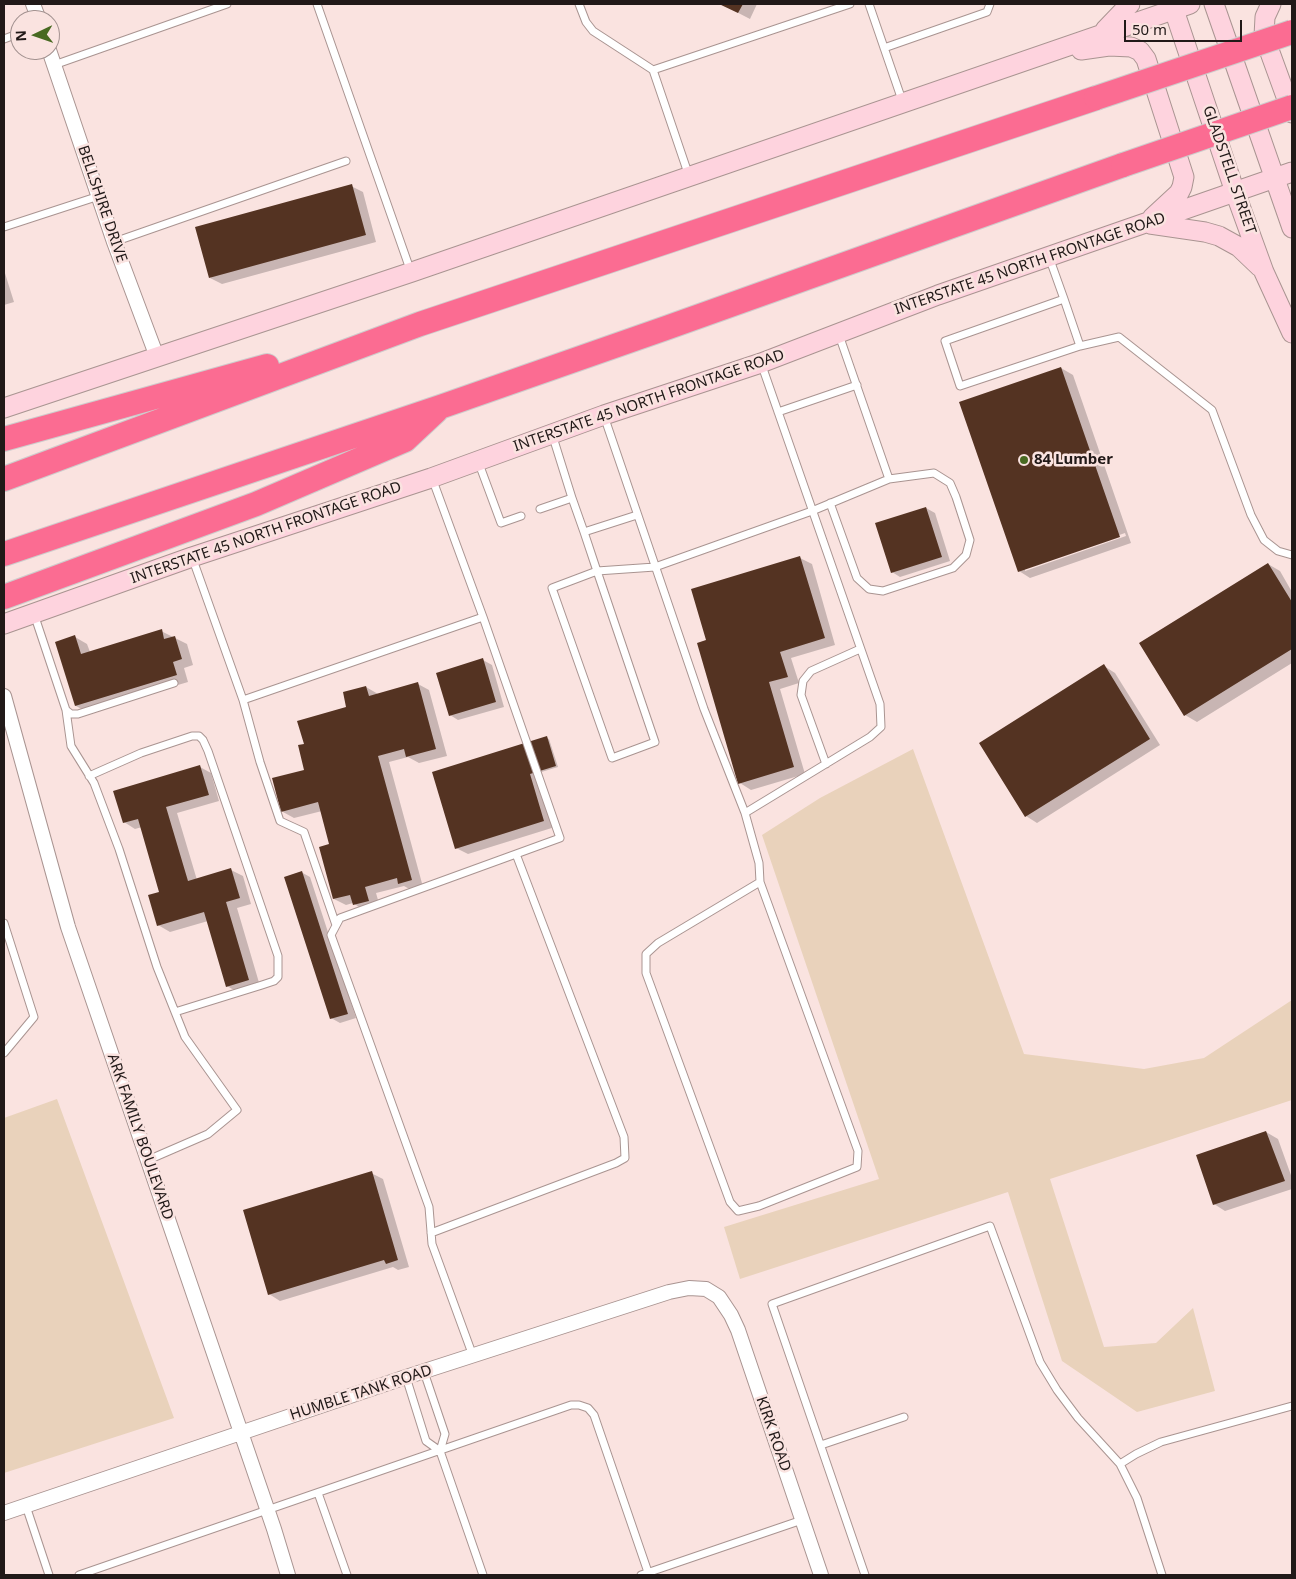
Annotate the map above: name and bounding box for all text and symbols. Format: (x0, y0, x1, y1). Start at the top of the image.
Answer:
north arrow (10, 10, 60, 60)
scale bar (1126, 10, 1244, 42)
text: 50 m (1132, 19, 1167, 39)
text: N (11, 30, 30, 42)
street label: GLADSTELL STREET (1199, 103, 1259, 237)
street label: BELLSHIRE DRIVE (74, 143, 130, 265)
street label: INTERSTATE 45 NORTH FRONTAGE ROAD (892, 209, 1168, 319)
street label: INTERSTATE 45 NORTH FRONTAGE ROAD (511, 346, 787, 456)
place label: 84 Lumber (1034, 451, 1113, 469)
marker: 84 Lumber (1018, 454, 1030, 466)
street label: INTERSTATE 45 NORTH FRONTAGE ROAD (128, 478, 404, 588)
street label: ARK FAMILY BOULEVARD (103, 1052, 177, 1222)
street label: HUMBLE TANK ROAD (288, 1362, 434, 1424)
street label: KIRK ROAD (752, 1394, 794, 1474)

